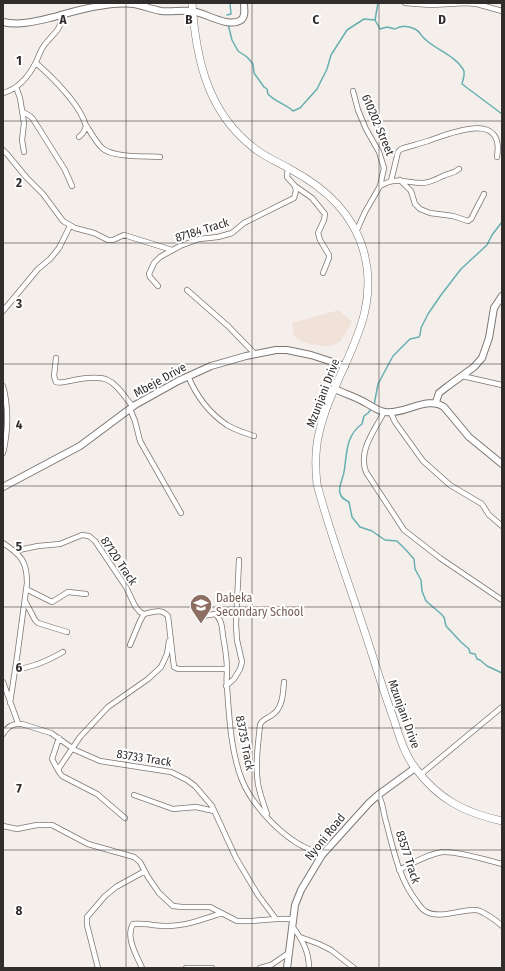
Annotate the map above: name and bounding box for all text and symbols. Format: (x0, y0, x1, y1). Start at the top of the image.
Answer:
text: A (58, 12, 67, 27)
text: B (185, 12, 193, 27)
text: C (313, 12, 320, 27)
text: D (438, 12, 446, 27)
text: 1 (16, 53, 22, 68)
street label: 610202 Street (359, 92, 397, 158)
text: 2 (15, 175, 22, 190)
street label: 87184 Track (173, 215, 231, 245)
text: 3 (15, 296, 22, 311)
street label: Mzunjani Drive (304, 357, 343, 429)
street label: Mbeje Drive (131, 360, 189, 400)
text: 4 (16, 417, 23, 432)
street label: 87120 Track (98, 534, 140, 588)
text: 5 (16, 539, 22, 554)
place label: Dabeka Secondary School (216, 591, 303, 619)
school or university icon: Dabeka Secondary School (188, 592, 214, 625)
text: 6 (16, 660, 23, 675)
street label: Mzunjani Drive (385, 678, 423, 750)
street label: 83735 Track (233, 714, 257, 772)
street label: 83733 Track (116, 747, 173, 769)
text: 7 (16, 781, 22, 796)
street label: Nyoni Road (302, 811, 348, 863)
street label: 83577 Track (393, 829, 423, 886)
text: 8 (16, 903, 23, 918)

